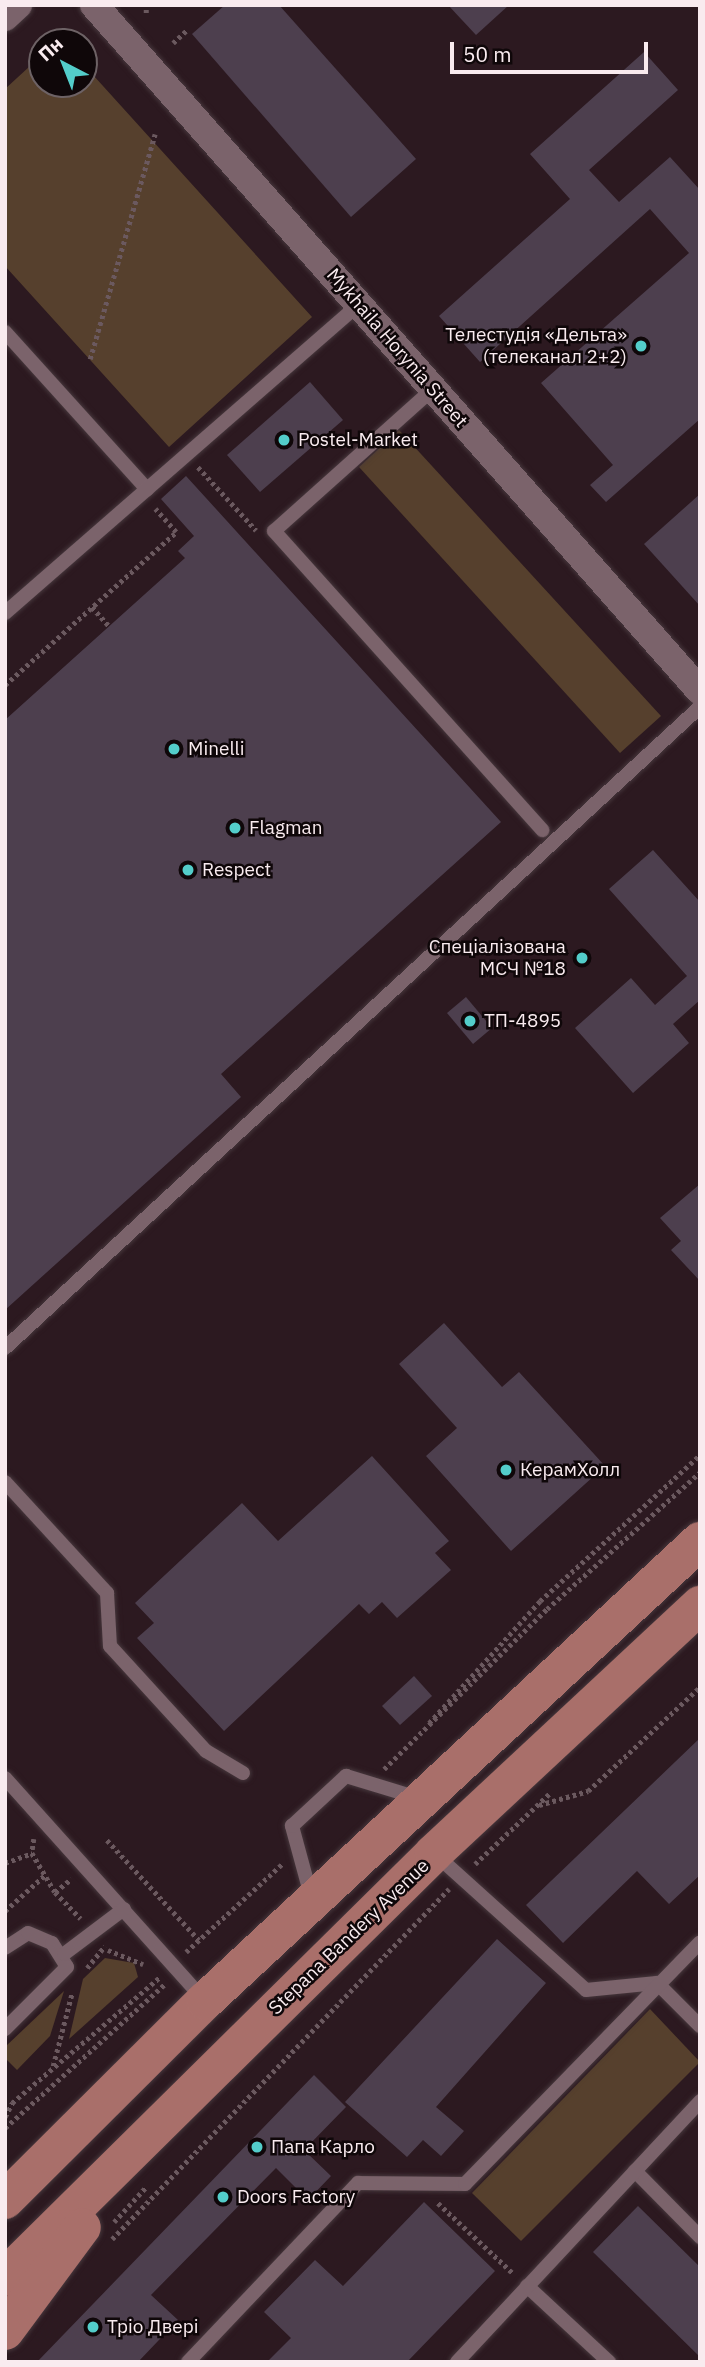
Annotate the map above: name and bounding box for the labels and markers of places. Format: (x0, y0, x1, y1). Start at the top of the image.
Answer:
place label: Телестудія «Дельта» (телеканал 2+2) (445, 324, 627, 368)
marker: Телестудія «Дельта» (телеканал 2+2) (633, 338, 649, 354)
place label: Postel-Market (298, 429, 418, 451)
marker: Postel-Market (276, 432, 292, 448)
place label: Minelli (188, 738, 244, 760)
marker: Minelli (166, 741, 182, 757)
place label: Flagman (249, 817, 322, 839)
marker: Flagman (227, 820, 243, 836)
place label: Respect (202, 859, 271, 881)
marker: Respect (180, 862, 196, 878)
place label: Спеціалізована МСЧ №18 (429, 936, 566, 980)
marker: Спеціалізована МСЧ №18 (572, 948, 592, 968)
place label: ТП-4895 (484, 1010, 561, 1032)
marker: ТП-4895 (462, 1013, 478, 1029)
place label: КерамХолл (520, 1459, 620, 1481)
marker: КерамХолл (498, 1462, 514, 1478)
place label: Папа Карло (271, 2136, 375, 2158)
marker: Папа Карло (249, 2139, 265, 2155)
place label: Doors Factory (237, 2186, 355, 2208)
marker: Doors Factory (215, 2189, 231, 2205)
place label: Тріо Двері (107, 2316, 199, 2338)
marker: Тріо Двері (85, 2319, 101, 2335)

